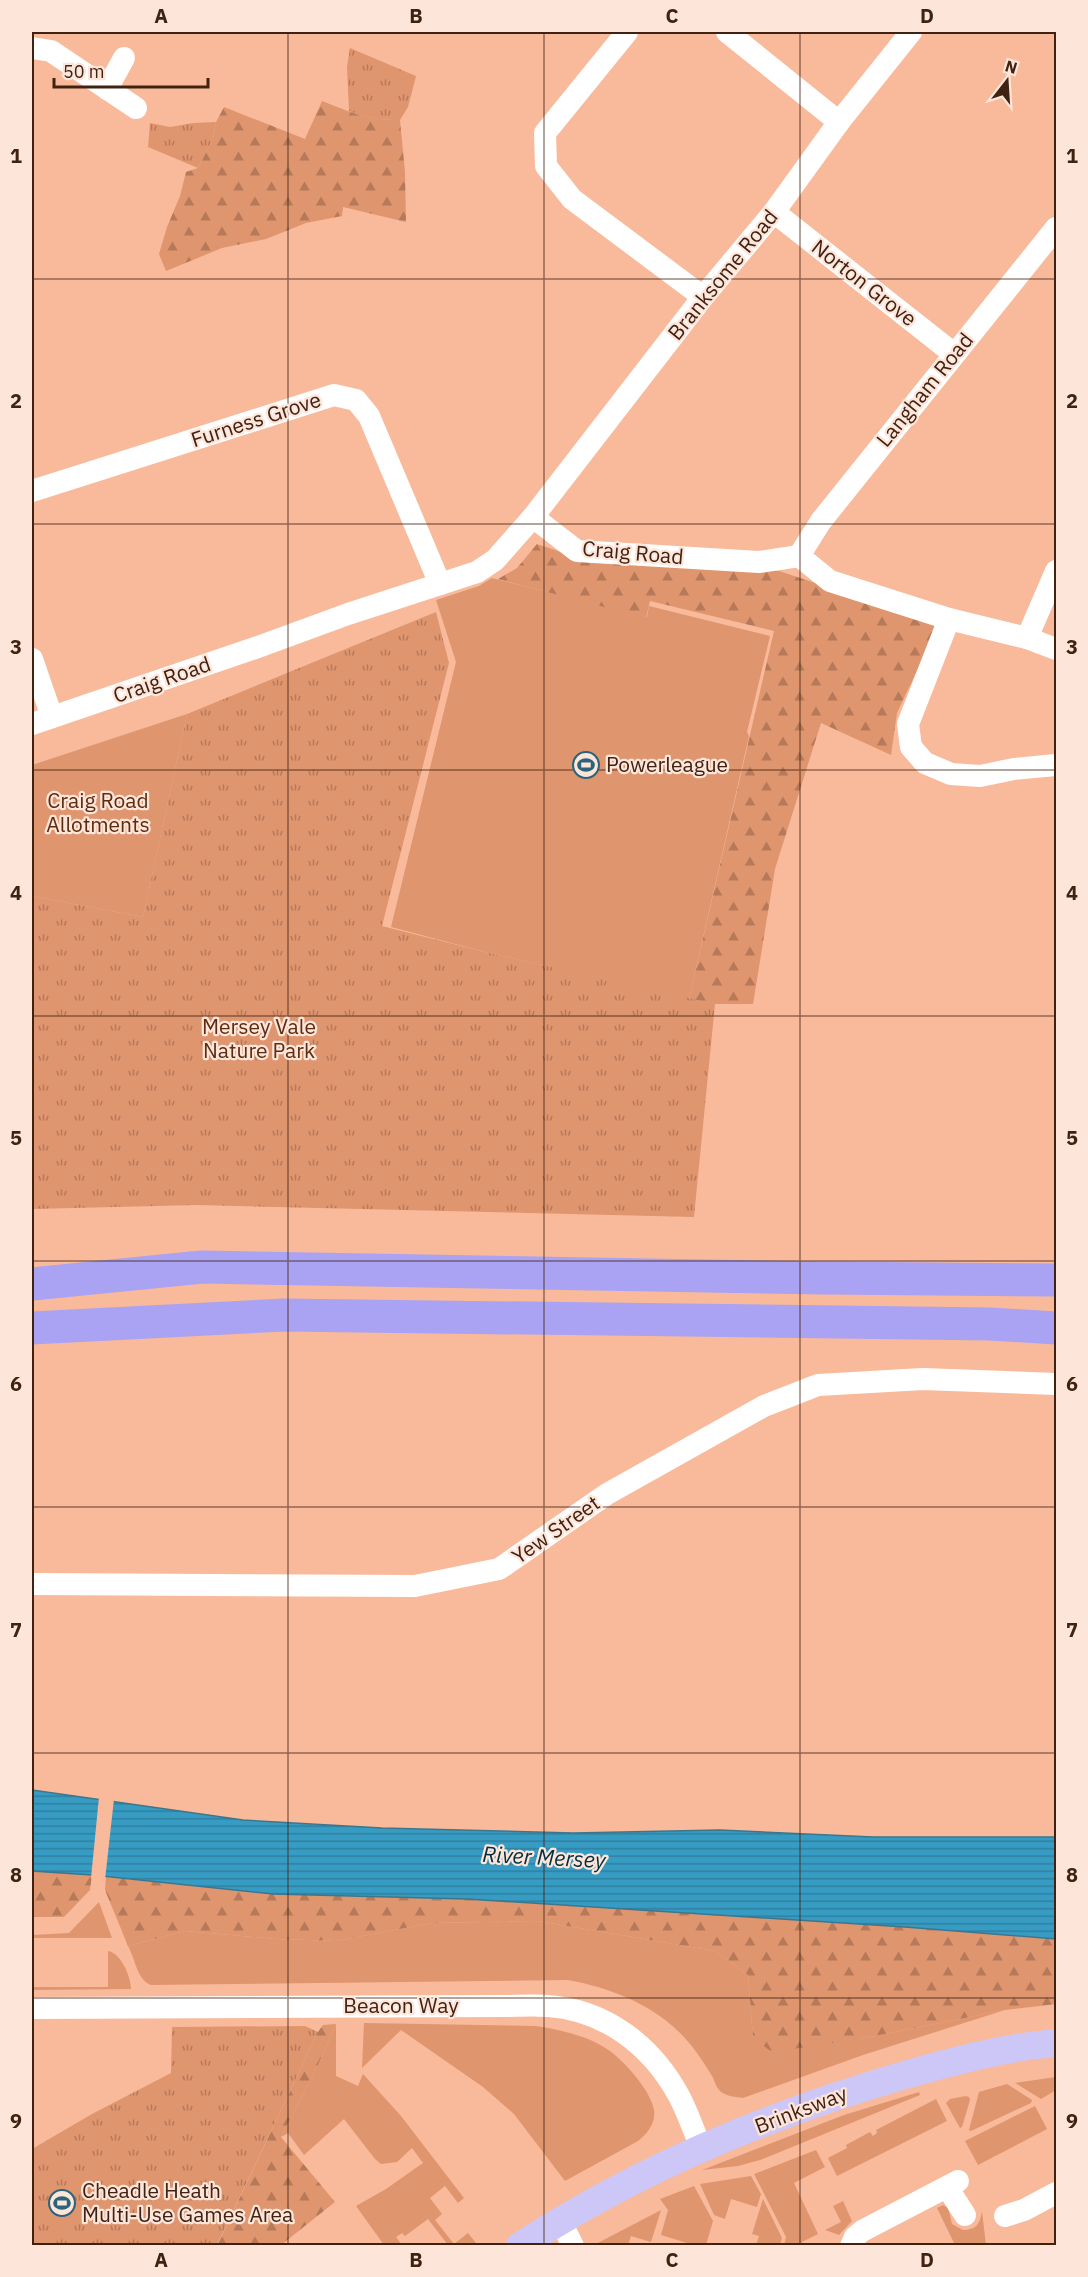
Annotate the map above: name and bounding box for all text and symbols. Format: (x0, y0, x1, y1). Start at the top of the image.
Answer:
text: A (154, 2, 168, 29)
text: B (409, 2, 423, 29)
text: C (665, 2, 679, 29)
text: D (920, 2, 934, 29)
scale bar (54, 51, 208, 89)
north arrow (977, 51, 1037, 111)
text: N (1003, 55, 1020, 78)
text: 50 m (63, 60, 105, 83)
text: 1 (10, 142, 22, 169)
text: 1 (1066, 142, 1078, 169)
street label: Branksome Road (661, 203, 784, 346)
street label: Norton Grove (806, 232, 923, 332)
street label: Langham Road (869, 326, 979, 452)
street label: Furness Grove (187, 385, 324, 453)
text: 2 (10, 387, 22, 414)
text: 2 (1066, 387, 1078, 414)
street label: Craig Road (581, 534, 685, 570)
text: 3 (10, 633, 22, 660)
text: 3 (1066, 633, 1078, 660)
street label: Craig Road (109, 649, 214, 709)
sports icon: Powerleague (571, 750, 601, 780)
place label: Powerleague (606, 750, 728, 778)
park label: Craig Road Allotments (46, 786, 150, 838)
text: 4 (10, 879, 22, 906)
text: 4 (1066, 879, 1078, 906)
park label: Mersey Vale Nature Park (202, 1012, 316, 1064)
text: 5 (10, 1124, 22, 1151)
text: 5 (1066, 1124, 1078, 1151)
text: 6 (10, 1370, 22, 1397)
text: 6 (1066, 1370, 1078, 1397)
street label: Yew Street (506, 1489, 605, 1570)
text: 7 (10, 1616, 22, 1643)
text: 7 (1066, 1616, 1078, 1643)
water label: River Mersey (482, 1839, 608, 1874)
text: 8 (10, 1861, 22, 1888)
text: 8 (1066, 1861, 1078, 1888)
street label: Beacon Way (343, 1991, 459, 2019)
street label: Brinksway (750, 2078, 851, 2140)
text: 9 (10, 2107, 22, 2134)
text: 9 (1066, 2107, 1078, 2134)
place label: Cheadle Heath Multi-Use Games Area (82, 2176, 293, 2228)
sports icon: Cheadle Heath Multi-Use Games Area (47, 2188, 77, 2218)
text: A (154, 2246, 168, 2273)
text: B (409, 2246, 423, 2273)
text: C (665, 2246, 679, 2273)
text: D (920, 2246, 934, 2273)

